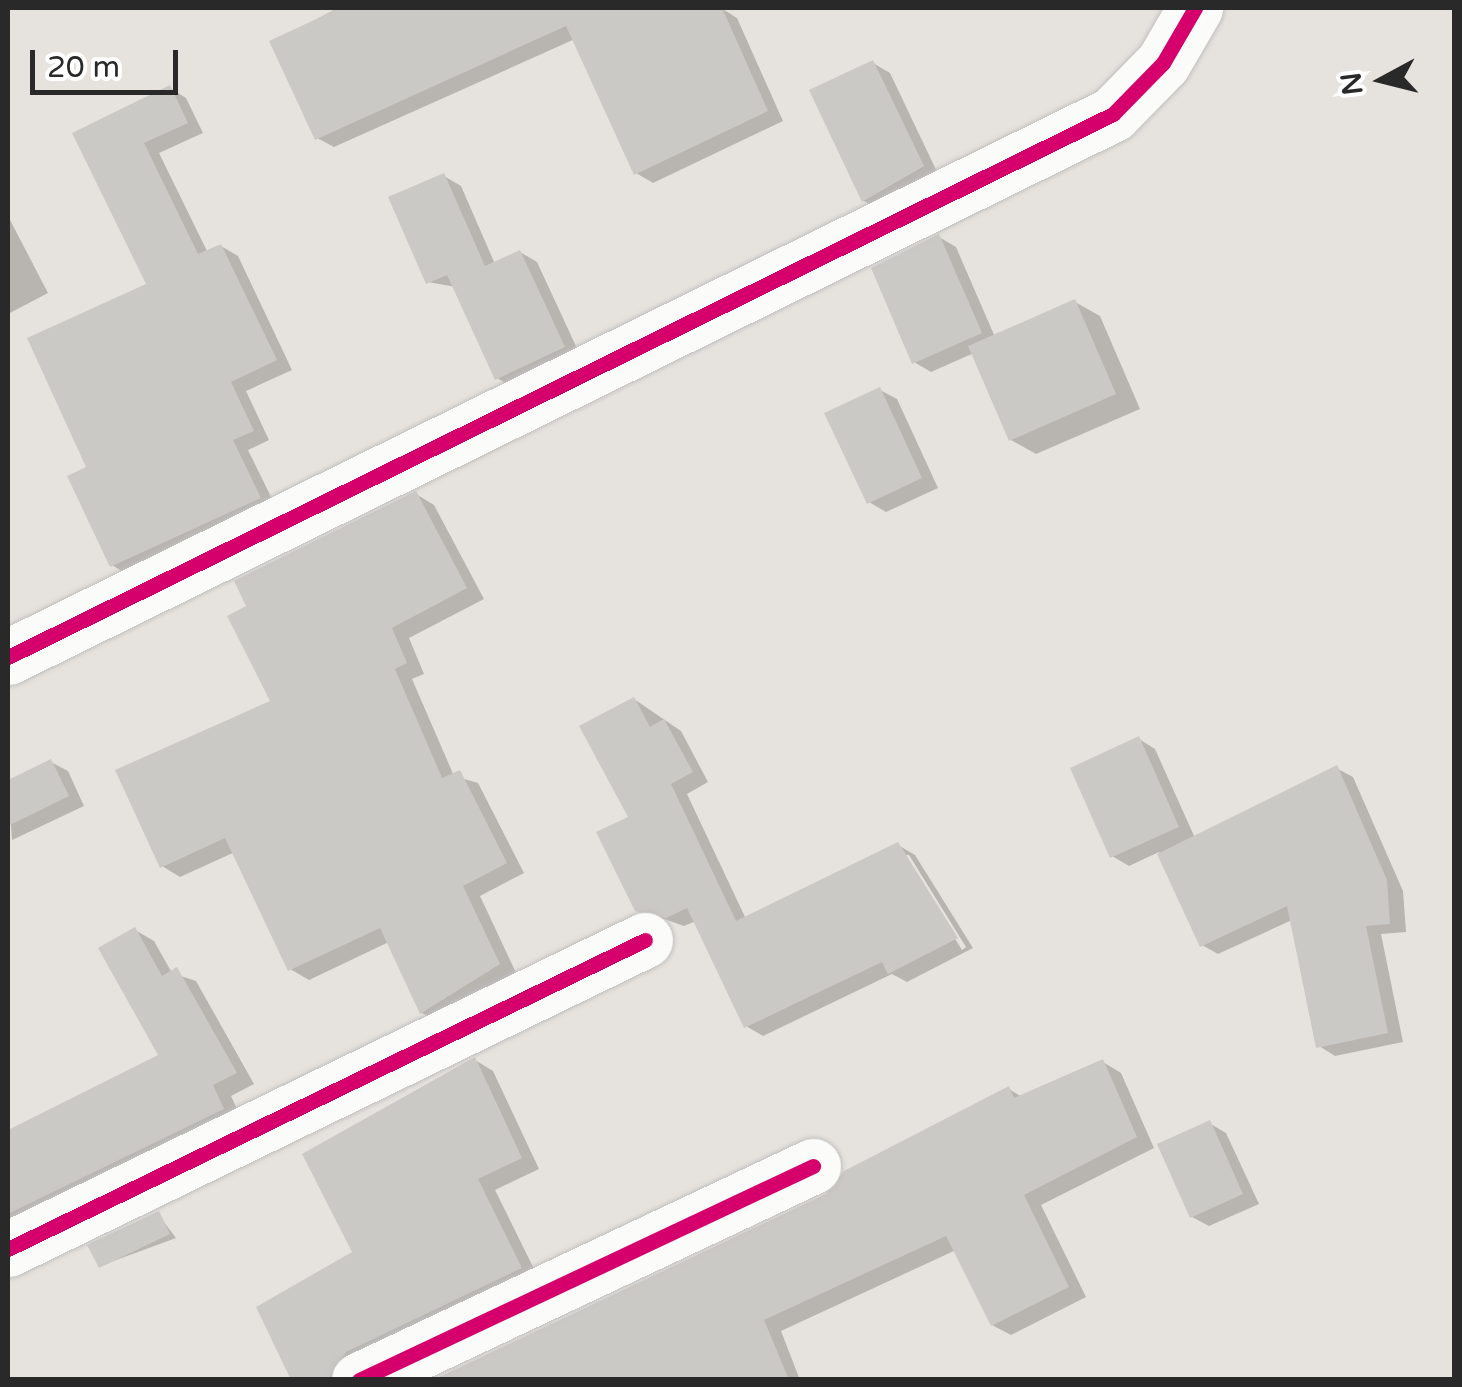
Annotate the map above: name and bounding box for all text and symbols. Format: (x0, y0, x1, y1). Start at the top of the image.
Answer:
scale bar (35, 30, 182, 92)
north arrow (1332, 30, 1432, 130)
text: 20 m (47, 49, 120, 86)
text: N (1334, 70, 1370, 97)

